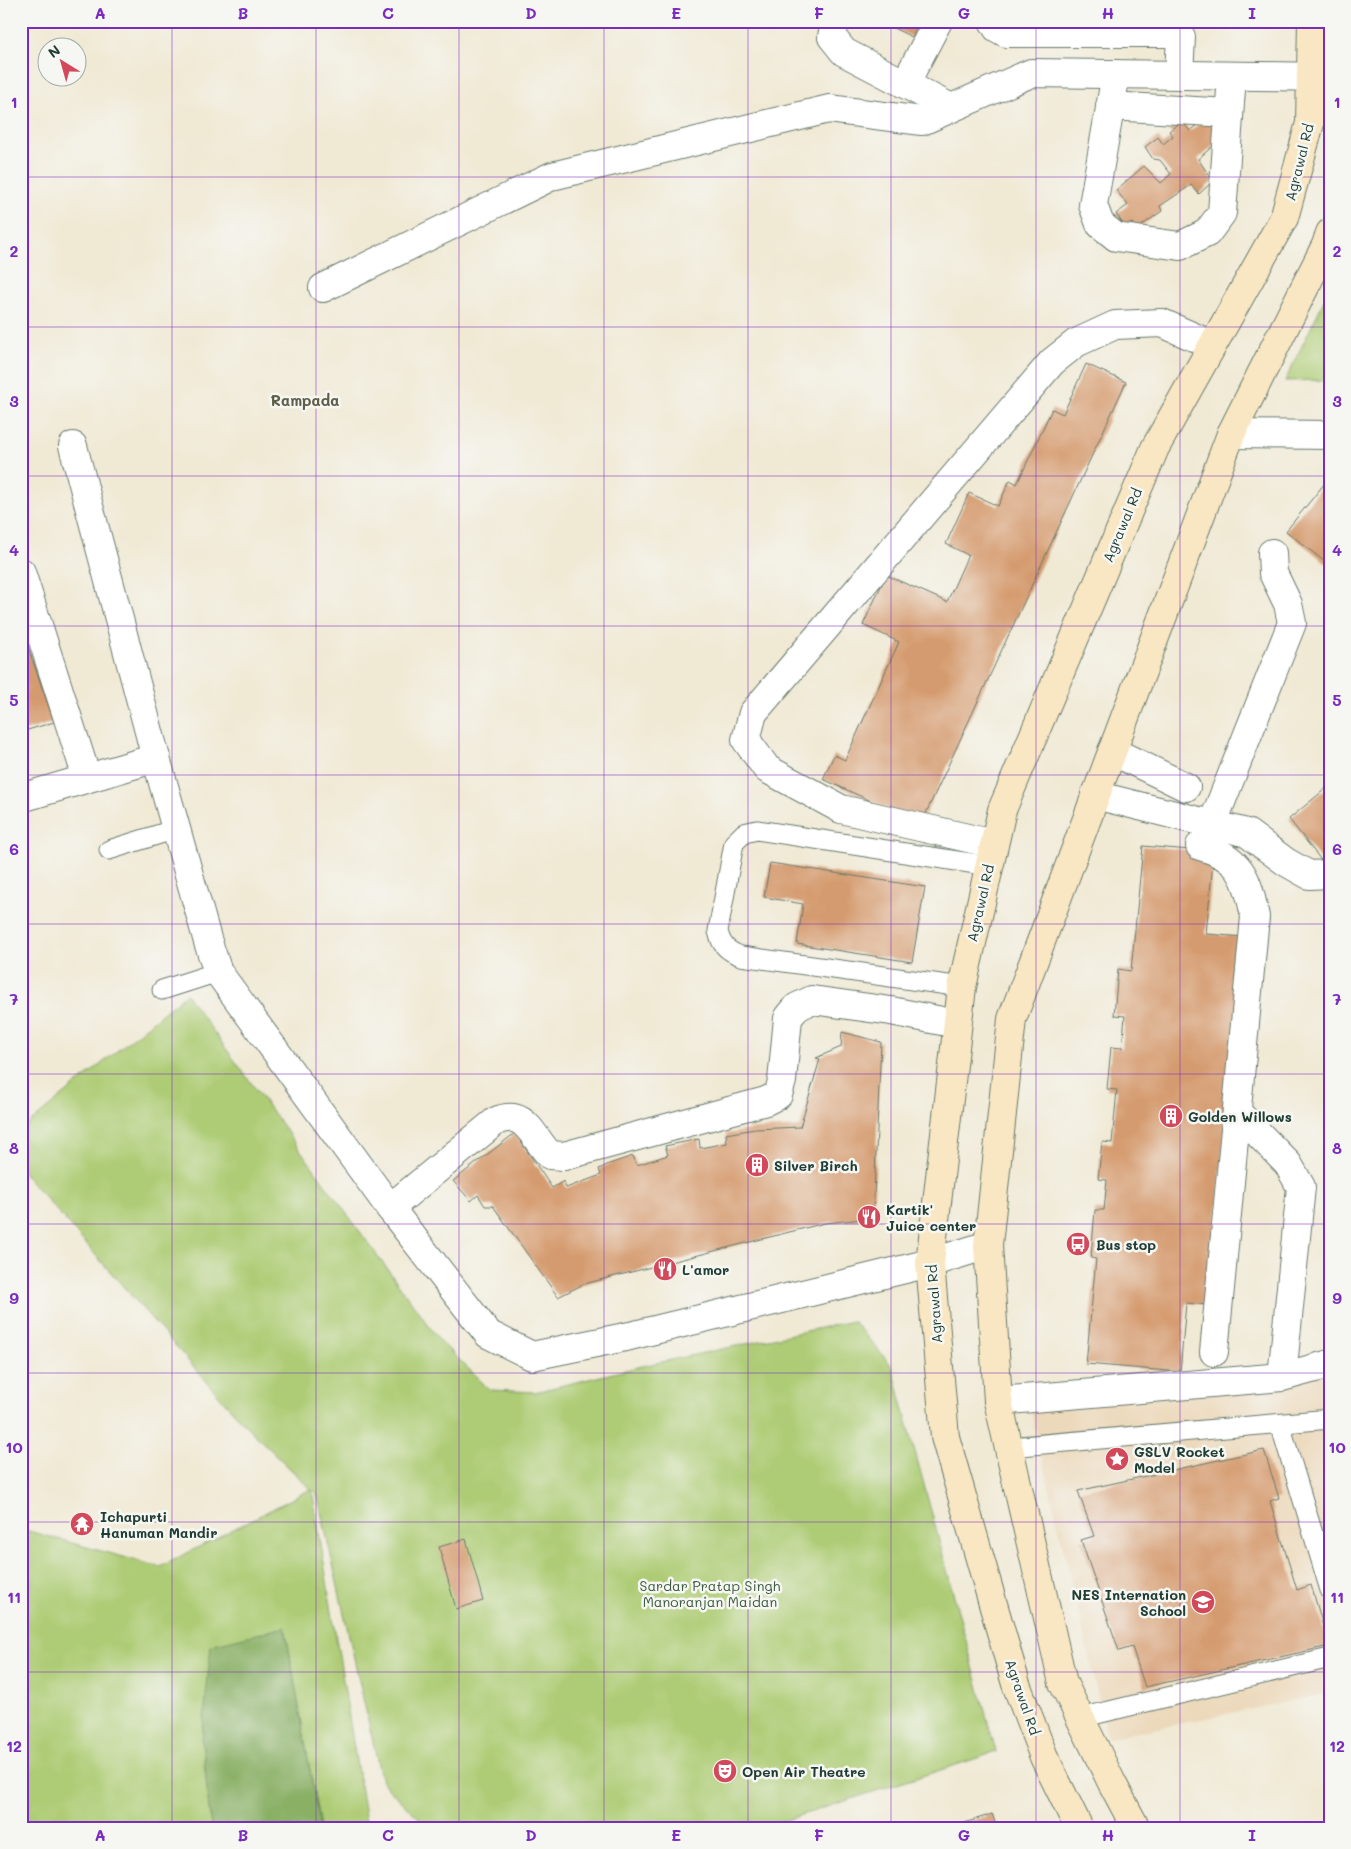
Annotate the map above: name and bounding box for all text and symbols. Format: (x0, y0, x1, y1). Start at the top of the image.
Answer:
text: A (94, 2, 106, 23)
text: B (238, 2, 248, 23)
text: C (382, 2, 394, 23)
text: D (525, 2, 537, 23)
text: E (671, 2, 681, 23)
text: F (814, 2, 824, 23)
text: G (958, 2, 970, 23)
text: H (1102, 2, 1114, 23)
text: I (1248, 2, 1256, 23)
north arrow (38, 38, 88, 88)
text: N (44, 40, 64, 62)
text: 1 (10, 91, 18, 112)
text: 1 (1333, 91, 1341, 112)
street label: Agrawal Rd (1280, 121, 1318, 203)
text: 2 (10, 240, 19, 261)
text: 2 (1333, 240, 1342, 261)
text: 3 (9, 390, 19, 411)
district label: Rampada (271, 390, 339, 410)
text: 3 (1332, 390, 1342, 411)
street label: Agrawal Rd (1098, 485, 1146, 565)
text: 4 (9, 539, 19, 560)
text: 4 (1332, 539, 1342, 560)
text: 5 (9, 689, 19, 710)
text: 5 (1332, 689, 1342, 710)
text: 6 (9, 838, 19, 859)
text: 6 (1332, 838, 1342, 859)
street label: Agrawal Rd (962, 862, 998, 944)
text: 7 (10, 988, 19, 1009)
text: 7 (1333, 988, 1342, 1009)
building icon: Golden Willows (1158, 1103, 1184, 1129)
place label: Golden Willows (1188, 1107, 1292, 1126)
text: 8 (9, 1137, 19, 1158)
text: 8 (1332, 1137, 1342, 1158)
building icon: Silver Birch (744, 1152, 770, 1178)
place label: Silver Birch (774, 1156, 858, 1175)
place label: Kartik' Juice center (886, 1200, 976, 1235)
restaurant icon: Kartik' Juice center (856, 1204, 882, 1230)
bus stop icon: Bus stop (1065, 1231, 1091, 1257)
place label: Bus stop (1096, 1235, 1156, 1254)
restaurant icon: L'amor (652, 1256, 678, 1282)
place label: L'amor (682, 1260, 729, 1279)
street label: Agrawal Rd (922, 1264, 946, 1344)
text: 9 (9, 1287, 19, 1308)
text: 9 (1332, 1287, 1342, 1308)
text: 10 (5, 1436, 23, 1457)
text: 10 (1328, 1436, 1346, 1457)
place label: GSLV Rocket Model (1134, 1442, 1225, 1477)
place icon: GSLV Rocket Model (1104, 1446, 1130, 1472)
place label: Ichapurti Hanuman Mandir (100, 1507, 218, 1542)
temple icon: Ichapurti Hanuman Mandir (69, 1511, 95, 1537)
park label: Sardar Pratap Singh Manoranjan Maidan (640, 1576, 781, 1611)
place label: NES Internation School (1071, 1585, 1186, 1620)
text: 11 (7, 1586, 21, 1607)
text: 11 (1330, 1586, 1344, 1607)
school or university icon: NES Internation School (1190, 1589, 1216, 1615)
street label: Agrawal Rd (1001, 1657, 1045, 1738)
text: 12 (6, 1735, 22, 1756)
text: 12 (1329, 1735, 1345, 1756)
theatre icon: Open Air Theatre (712, 1758, 738, 1784)
place label: Open Air Theatre (742, 1762, 866, 1781)
text: A (94, 1824, 106, 1845)
text: B (238, 1824, 248, 1845)
text: C (382, 1824, 394, 1845)
text: D (525, 1824, 537, 1845)
text: E (671, 1824, 681, 1845)
text: F (814, 1824, 824, 1845)
text: G (958, 1824, 970, 1845)
text: H (1102, 1824, 1114, 1845)
text: I (1248, 1824, 1256, 1845)

